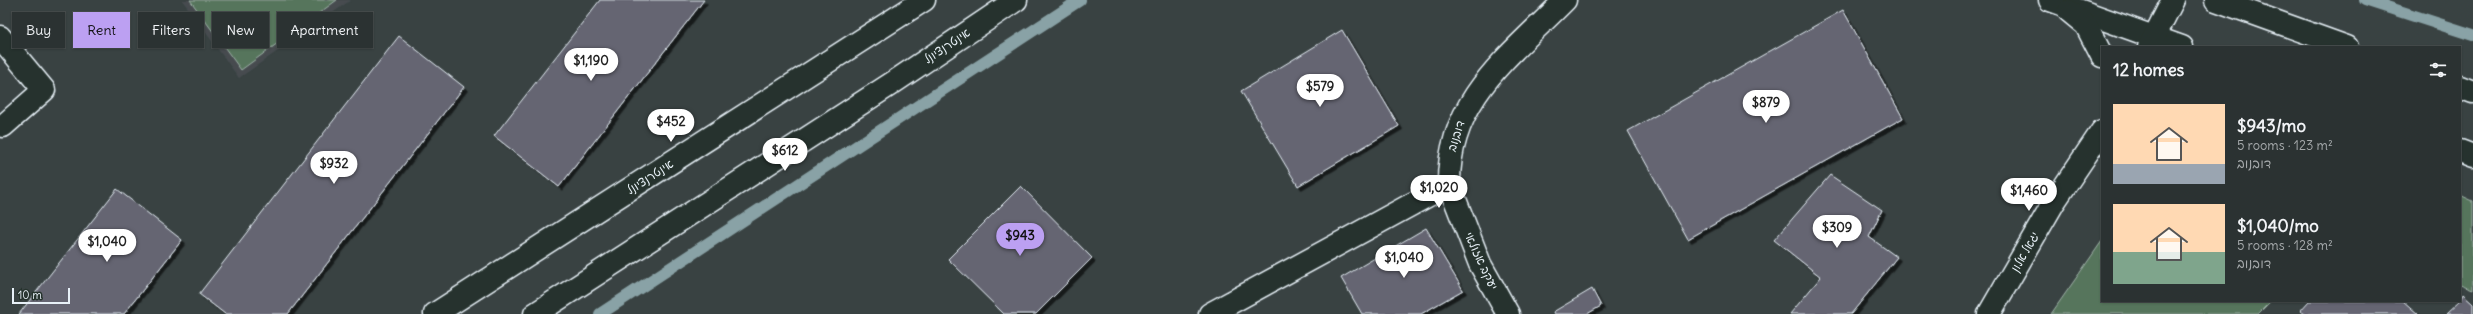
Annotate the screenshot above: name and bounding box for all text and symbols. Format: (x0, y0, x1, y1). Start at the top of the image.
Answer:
chip: Buy (12, 12, 65, 48)
chip: Rent (73, 12, 130, 48)
chip: Filters (138, 12, 204, 48)
chip: New (212, 12, 269, 48)
chip: Apartment (277, 12, 373, 48)
street label: אינטרנציונל (921, 25, 973, 67)
pin: $1,190 (558, 48, 624, 82)
text: $1,190 (573, 52, 609, 69)
text: 12 homes (2113, 59, 2184, 81)
icon: filters (2427, 59, 2449, 81)
pin: $579 (1296, 74, 1344, 108)
text: $579 (1306, 78, 1334, 95)
pin: $879 (1742, 90, 1790, 124)
text: $879 (1752, 94, 1780, 111)
pin: $452 (647, 109, 695, 143)
text: $452 (656, 113, 686, 130)
text: $943/mo (2237, 115, 2306, 137)
street label: דובנוב (1444, 118, 1468, 153)
icon: home (2145, 120, 2193, 168)
text: 5 rooms · 123 m² (2237, 137, 2333, 154)
pin: $612 (761, 138, 809, 172)
text: $612 (772, 142, 799, 159)
pin: $932 (310, 151, 358, 185)
text: $932 (319, 155, 349, 172)
text: דובנוב (2237, 155, 2271, 172)
street label: אינטרנציונל (624, 156, 676, 197)
pin: $1,020 (1406, 175, 1472, 209)
pin: $1,460 (1996, 178, 2062, 212)
text: $1,020 (1419, 179, 1459, 196)
text: $1,460 (2010, 182, 2048, 199)
pin: $309 (1813, 215, 1861, 249)
text: $1,040/mo (2237, 215, 2319, 237)
text: $309 (1822, 219, 1852, 236)
icon: home (2145, 220, 2193, 268)
pin: $943 (996, 223, 1044, 257)
text: $943 (1005, 227, 1035, 244)
pin: $1,040 (74, 229, 140, 263)
street label: יגאל אלון (2007, 229, 2042, 274)
street label: יעקב אזולאי (1462, 230, 1501, 292)
text: $1,040 (87, 233, 127, 250)
text: 5 rooms · 128 m² (2237, 237, 2333, 254)
pin: $1,040 (1371, 245, 1437, 279)
text: $1,040 (1384, 249, 1424, 266)
text: דובנוב (2237, 255, 2271, 272)
scale bar (12, 286, 70, 305)
text: 10 m (18, 288, 42, 302)

